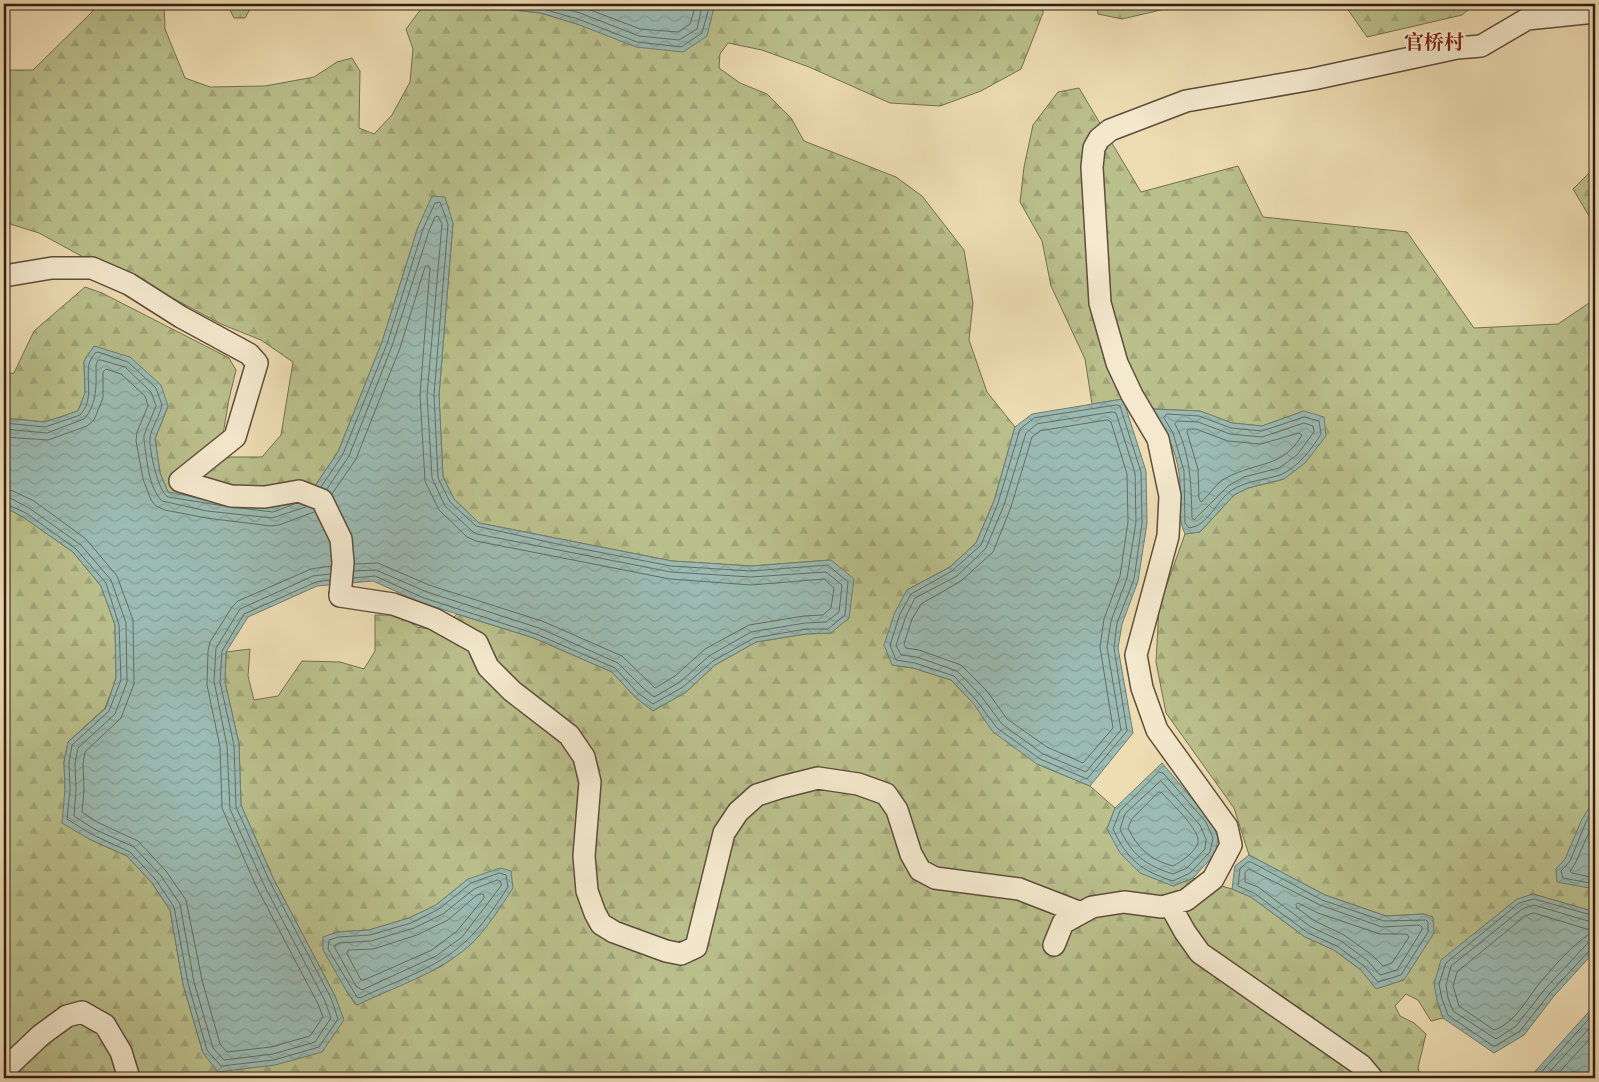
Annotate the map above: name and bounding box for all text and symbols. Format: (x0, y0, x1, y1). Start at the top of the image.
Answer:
district label: 官桥村 (1404, 29, 1464, 56)

